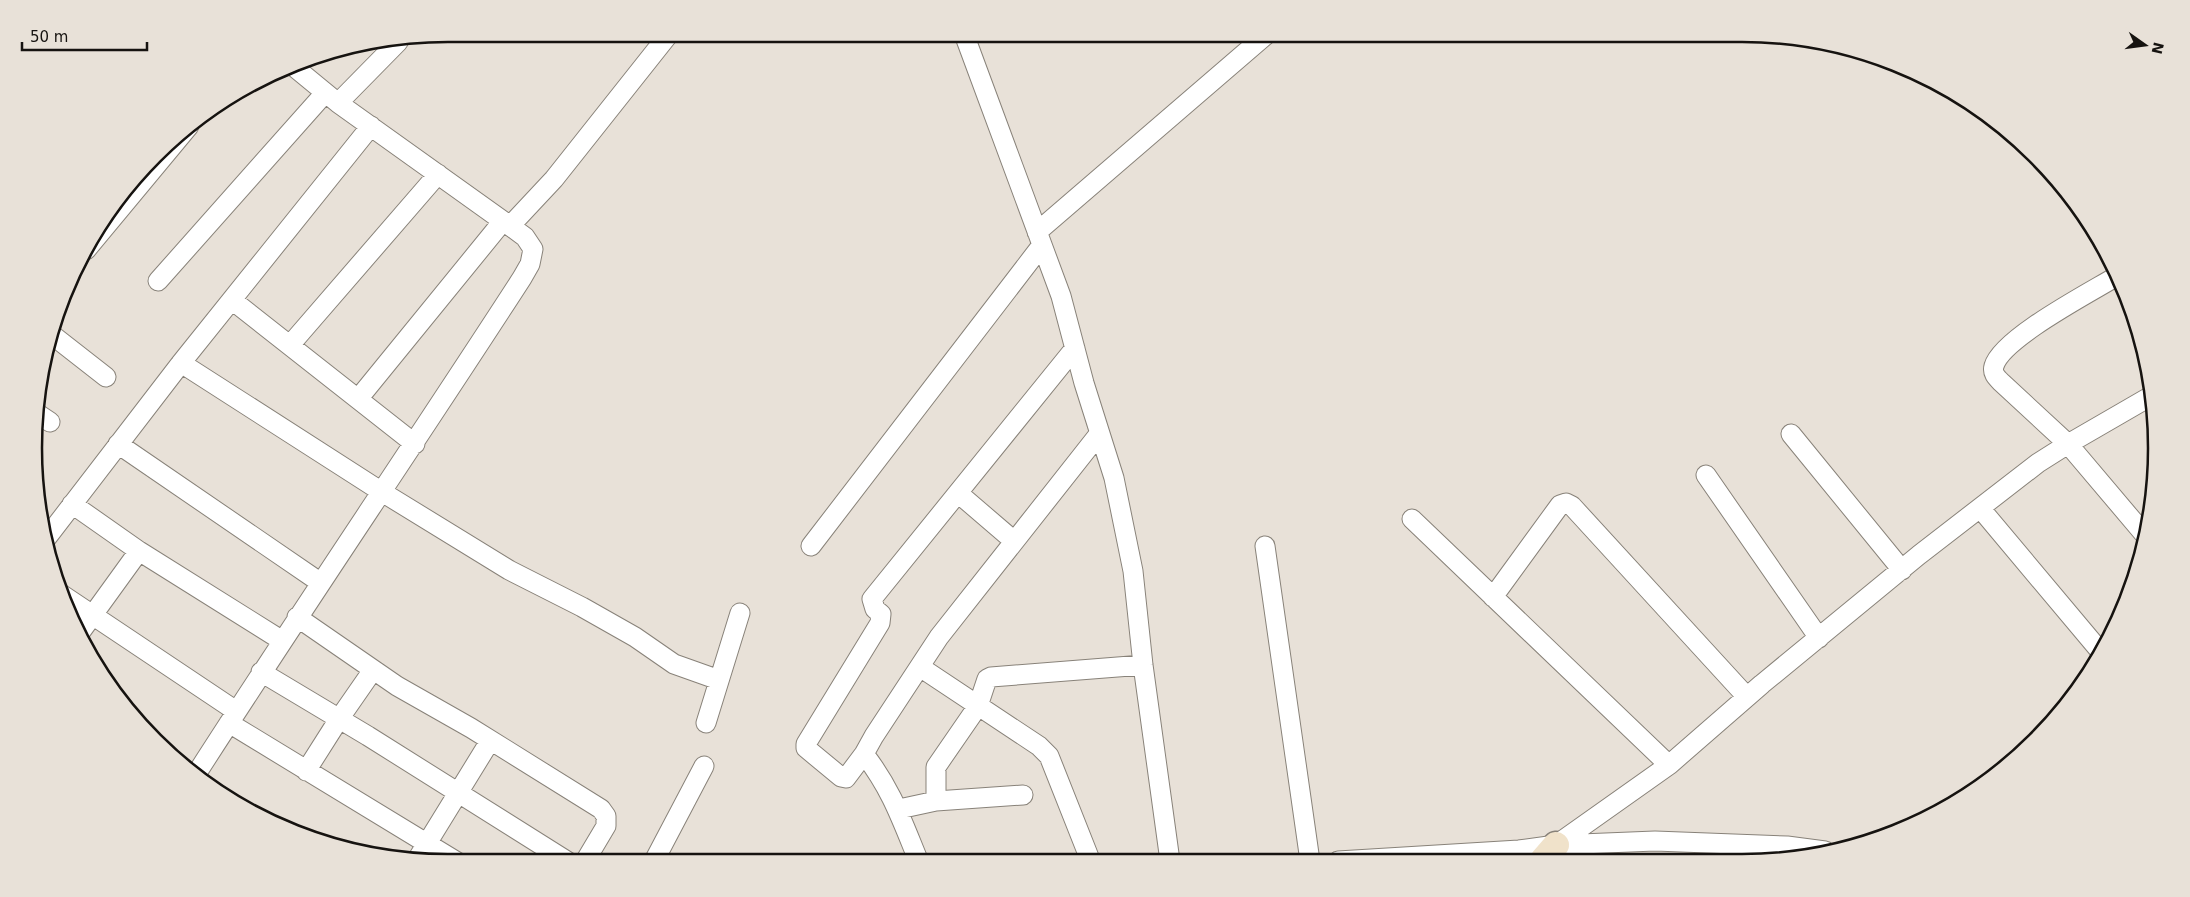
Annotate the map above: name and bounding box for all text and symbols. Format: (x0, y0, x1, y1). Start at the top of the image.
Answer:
scale bar (22, 20, 148, 52)
north arrow (2120, 20, 2170, 70)
text: 50 m (30, 28, 68, 46)
text: N (2148, 41, 2167, 56)

